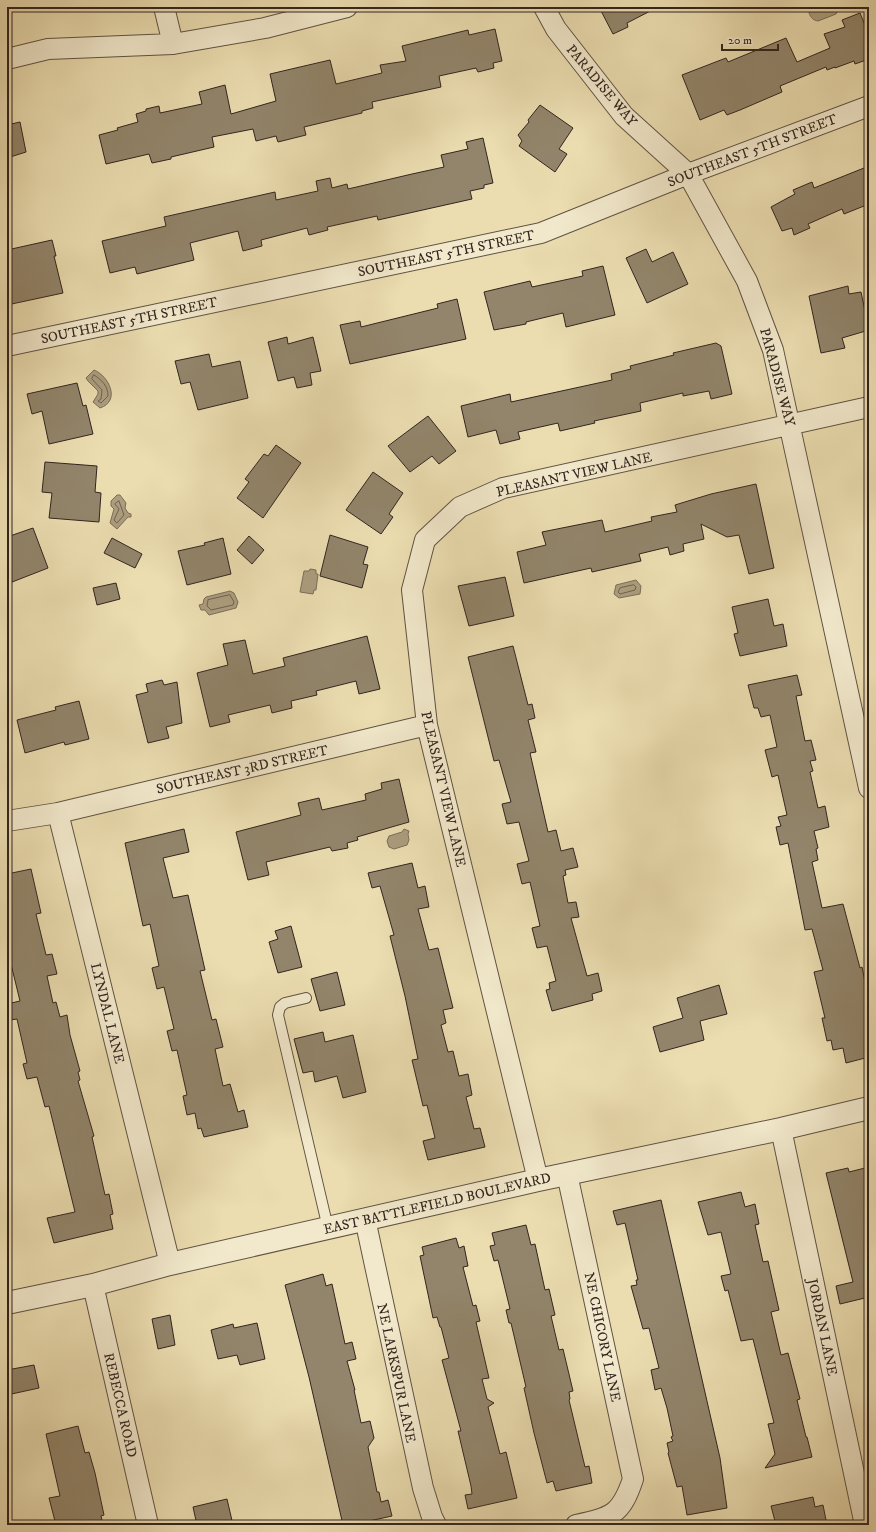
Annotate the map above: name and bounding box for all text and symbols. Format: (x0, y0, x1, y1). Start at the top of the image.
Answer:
scale bar (722, 26, 778, 52)
text: 20 m (728, 33, 752, 48)
street label: PARADISE WAY (562, 41, 641, 130)
street label: SOUTHEAST 5TH STREET (665, 110, 840, 192)
street label: SOUTHEAST 5TH STREET (356, 226, 537, 282)
street label: SOUTHEAST 5TH STREET (39, 293, 220, 349)
street label: PARADISE WAY (755, 326, 799, 429)
street label: PLEASANT VIEW LANE (495, 448, 654, 502)
street label: PLEASANT VIEW LANE (416, 710, 470, 869)
street label: SOUTHEAST 3RD STREET (155, 741, 330, 799)
street label: LYNDAL LANE (86, 961, 128, 1066)
street label: EAST BATTLEFIELD BOULEVARD (322, 1169, 553, 1239)
street label: NE CHICORY LANE (580, 1271, 625, 1404)
street label: JORDAN LANE (803, 1275, 841, 1378)
street label: NE LARKSPUR LANE (372, 1302, 420, 1445)
street label: REBECCA ROAD (99, 1351, 141, 1459)

